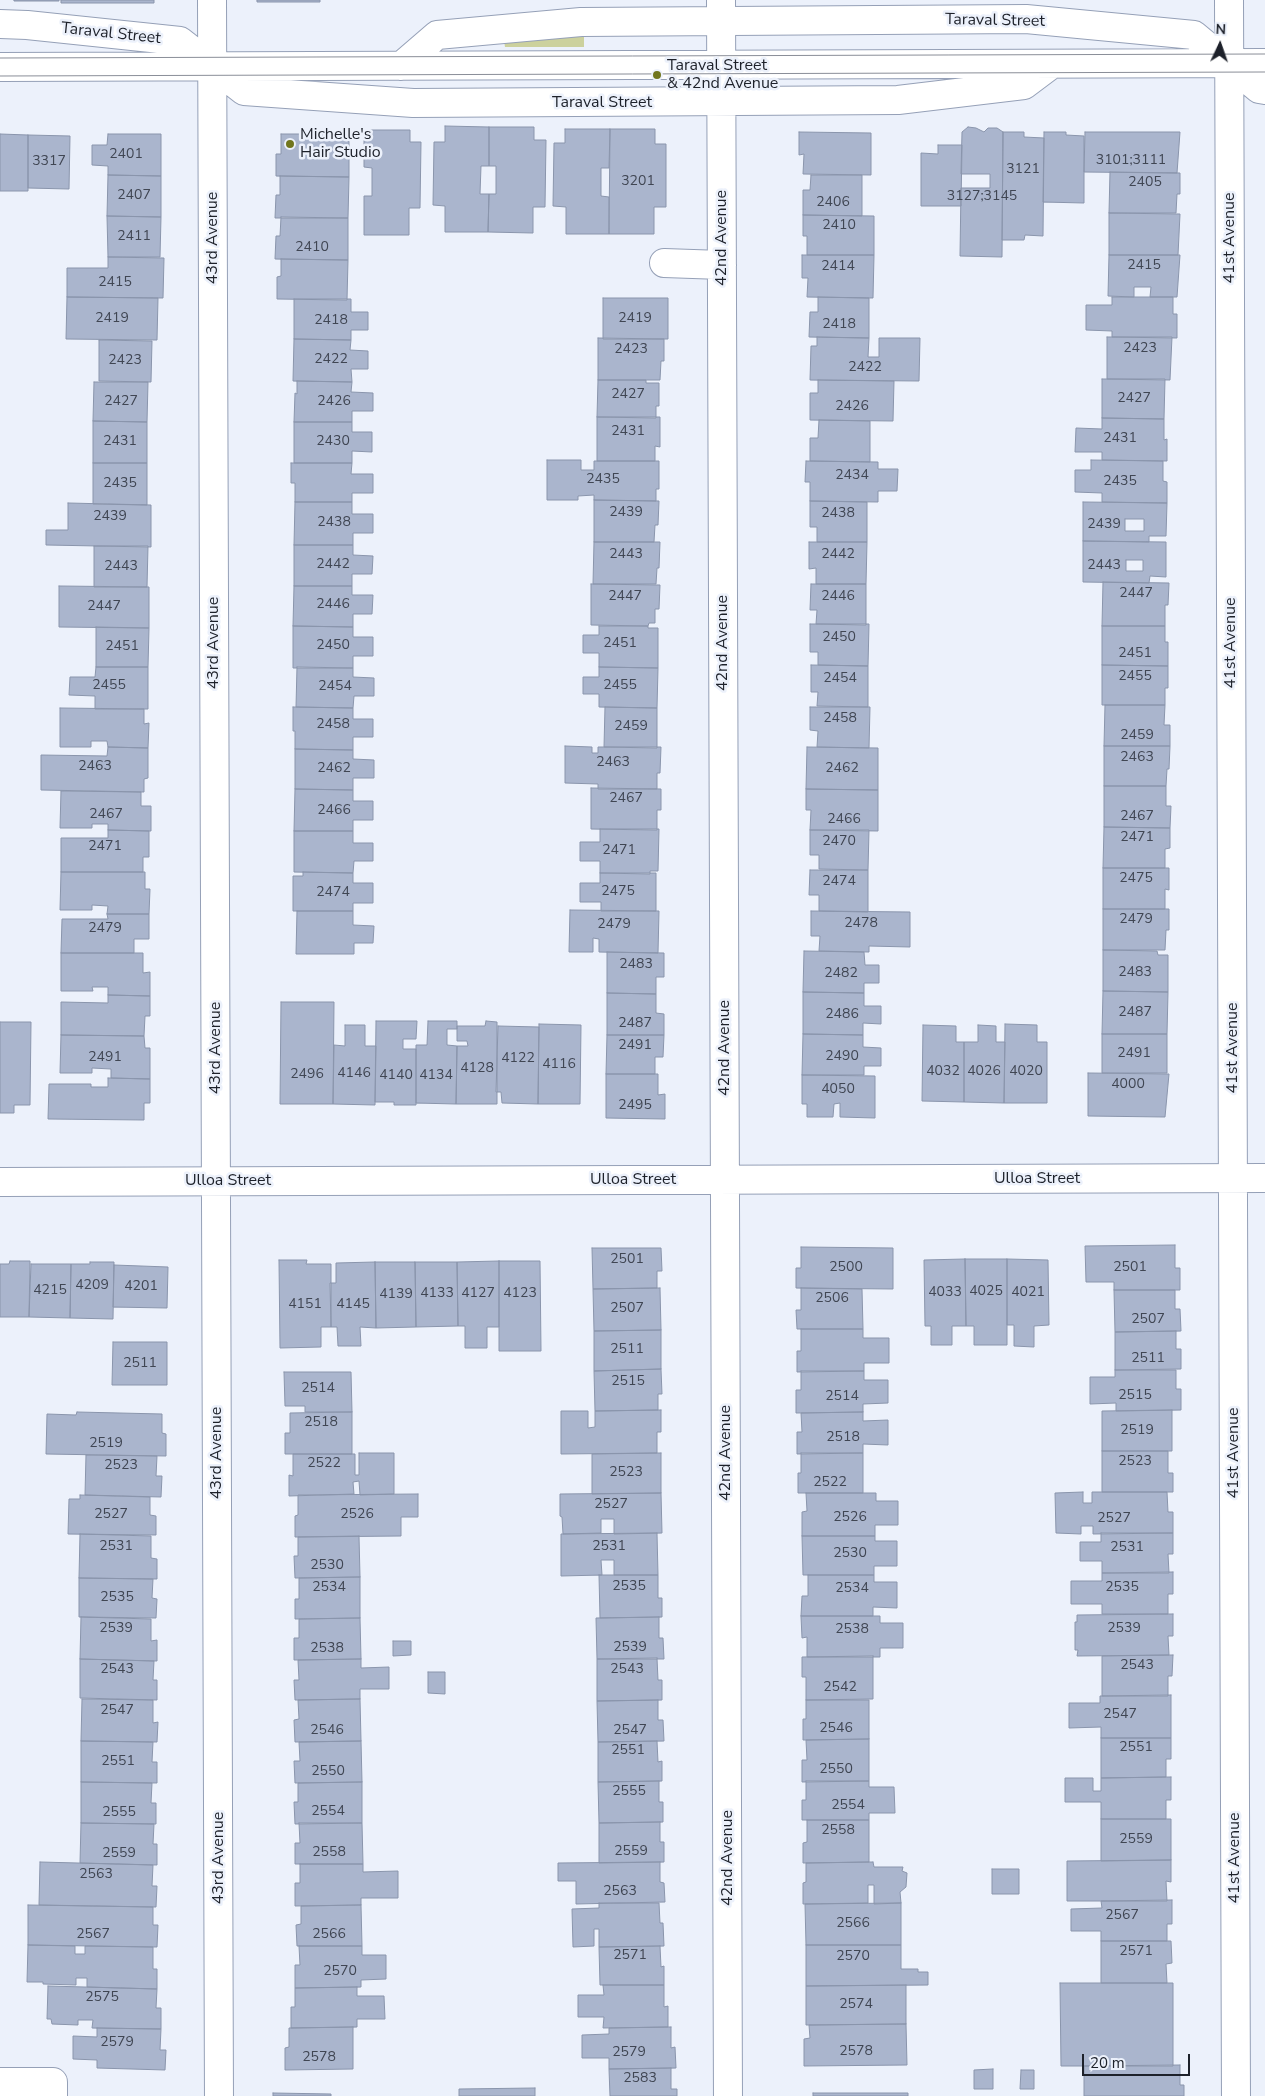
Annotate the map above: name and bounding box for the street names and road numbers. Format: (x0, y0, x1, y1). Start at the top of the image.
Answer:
street label: Taraval Street (945, 11, 1045, 31)
street label: Taraval Street (60, 19, 162, 49)
street label: Taraval Street (552, 93, 652, 113)
street label: 42nd Avenue (712, 190, 732, 286)
street label: 43rd Avenue (203, 192, 223, 284)
street label: 41st Avenue (1220, 193, 1240, 283)
street label: 42nd Avenue (713, 595, 733, 691)
street label: 43rd Avenue (204, 597, 224, 689)
street label: 41st Avenue (1221, 598, 1241, 688)
street label: 42nd Avenue (715, 1000, 735, 1096)
street label: 43rd Avenue (206, 1002, 226, 1094)
street label: 41st Avenue (1223, 1003, 1243, 1093)
street label: Ulloa Street (994, 1169, 1080, 1189)
street label: Ulloa Street (590, 1170, 676, 1190)
street label: Ulloa Street (185, 1171, 271, 1191)
street label: 42nd Avenue (716, 1405, 736, 1501)
street label: 43rd Avenue (207, 1407, 227, 1499)
street label: 41st Avenue (1224, 1408, 1244, 1498)
street label: 42nd Avenue (718, 1810, 738, 1906)
street label: 43rd Avenue (209, 1812, 229, 1904)
street label: 41st Avenue (1225, 1813, 1245, 1903)

